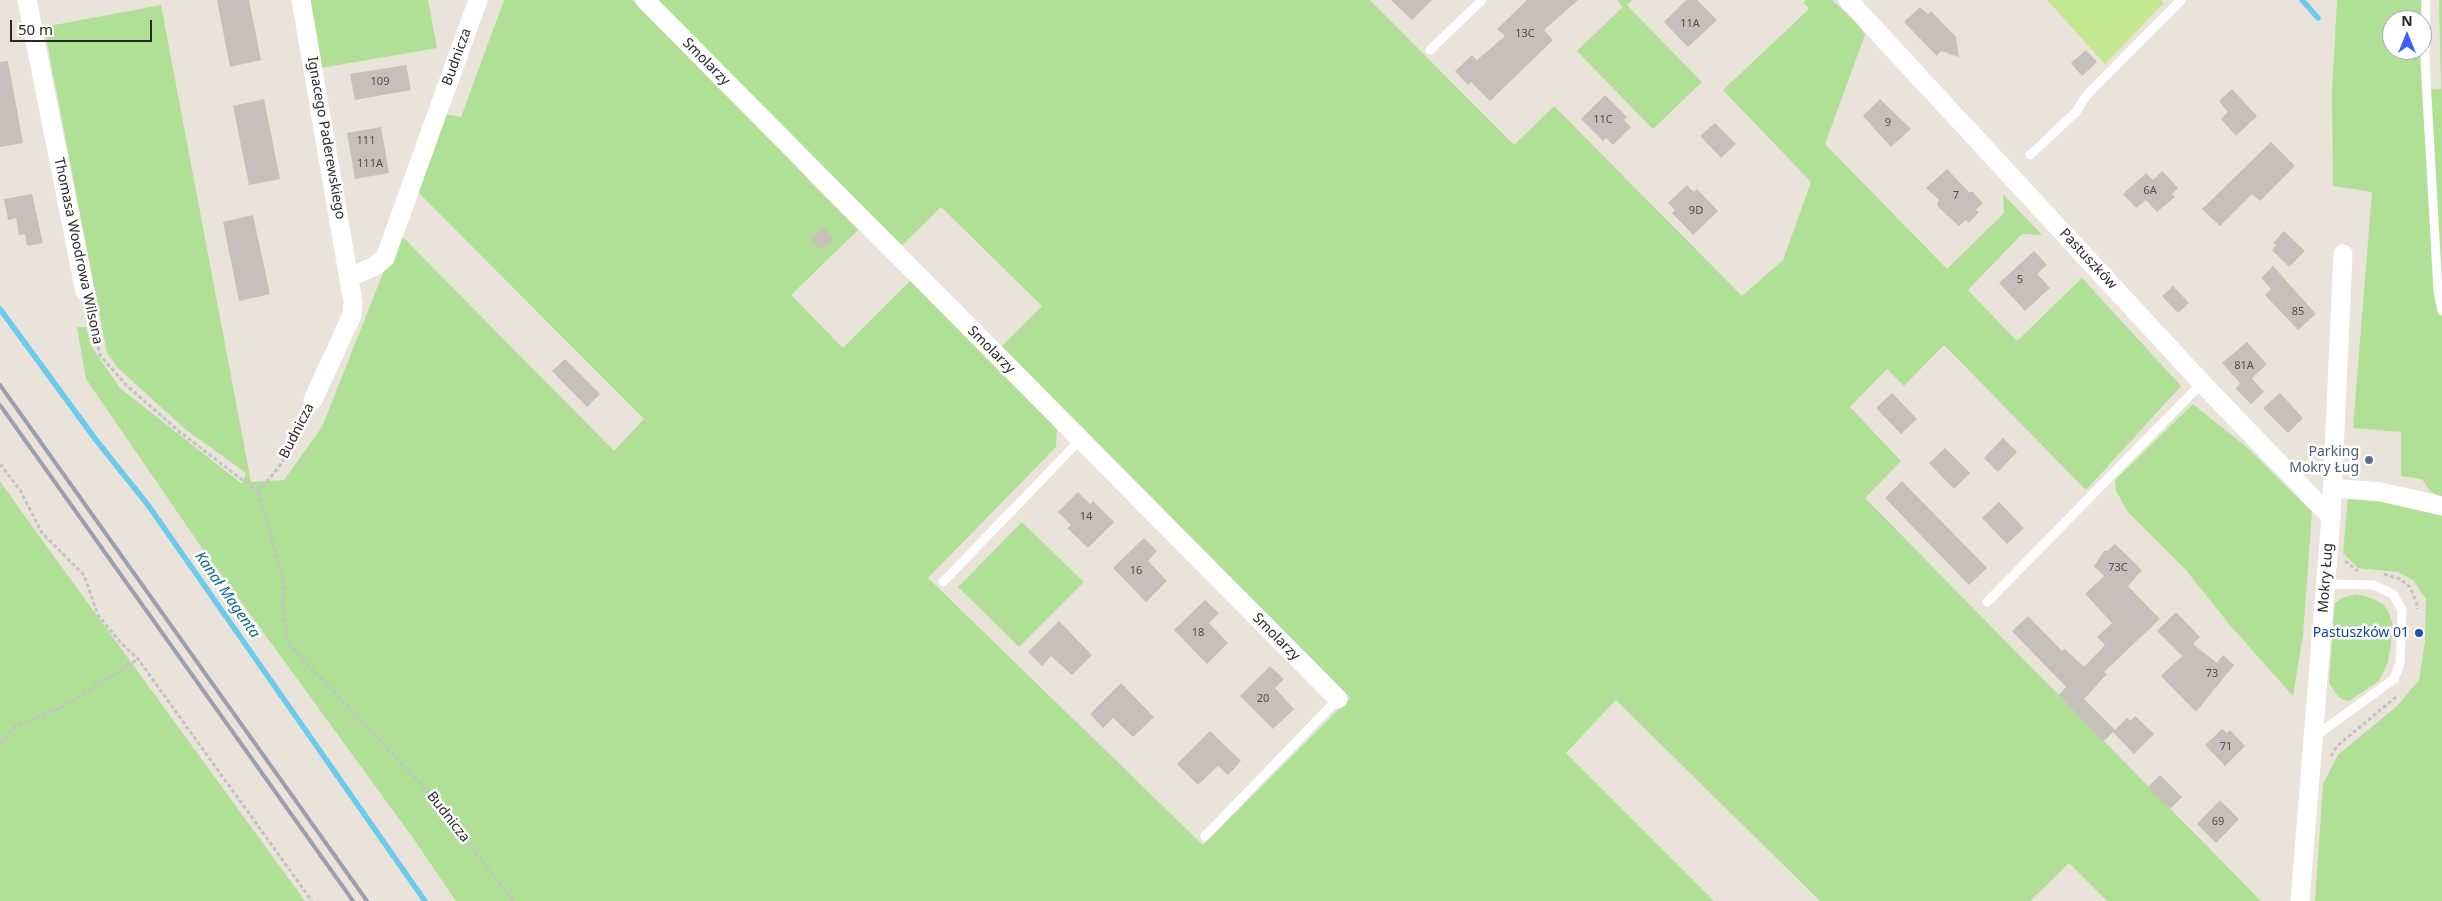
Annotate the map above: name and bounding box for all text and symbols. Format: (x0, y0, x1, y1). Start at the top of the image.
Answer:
scale bar (12, 10, 155, 42)
north arrow (2382, 10, 2432, 60)
text: N (2401, 11, 2413, 30)
house number: 11A (1680, 17, 1700, 31)
text: 50 m (18, 19, 53, 39)
street label: Budnicza (439, 26, 475, 88)
house number: 13C (1515, 27, 1535, 41)
street label: Smolarzy (679, 35, 733, 89)
street label: Ignacego Paderewskiego (303, 55, 349, 221)
house number: 109 (371, 75, 389, 89)
house number: 11C (1593, 113, 1613, 127)
house number: 9 (1885, 116, 1891, 130)
house number: 111 (357, 134, 375, 148)
street label: Thomasa Woodrowa Wilsona (50, 156, 106, 346)
house number: 111A (357, 157, 383, 171)
house number: 6A (2143, 184, 2157, 198)
house number: 7 (1953, 189, 1959, 203)
house number: 9D (1689, 204, 1703, 218)
street label: Pastuszków (2056, 225, 2120, 293)
house number: 5 (2017, 273, 2023, 287)
house number: 85 (2292, 305, 2304, 319)
street label: Smolarzy (964, 323, 1018, 377)
house number: 81A (2234, 359, 2254, 373)
street label: Budnicza (276, 401, 318, 461)
place label: Parking Mokry Ług (2289, 444, 2359, 477)
marker: Parking Mokry Ług (2363, 454, 2375, 466)
house number: 14 (1080, 510, 1092, 524)
street label: Mokry Ług (2315, 543, 2337, 613)
water label: Kanał Magenta (191, 548, 263, 642)
house number: 73C (2108, 561, 2128, 575)
house number: 16 (1130, 564, 1142, 578)
street label: Smolarzy (1249, 610, 1303, 664)
place label: Pastuszków 01 (2313, 625, 2409, 641)
house number: 18 (1192, 626, 1204, 640)
marker: Pastuszków 01 (2413, 627, 2425, 639)
house number: 73 (2206, 667, 2218, 681)
house number: 20 (1257, 692, 1269, 706)
house number: 71 (2220, 740, 2232, 754)
street label: Budnicza (423, 788, 473, 846)
house number: 69 (2212, 815, 2224, 829)

